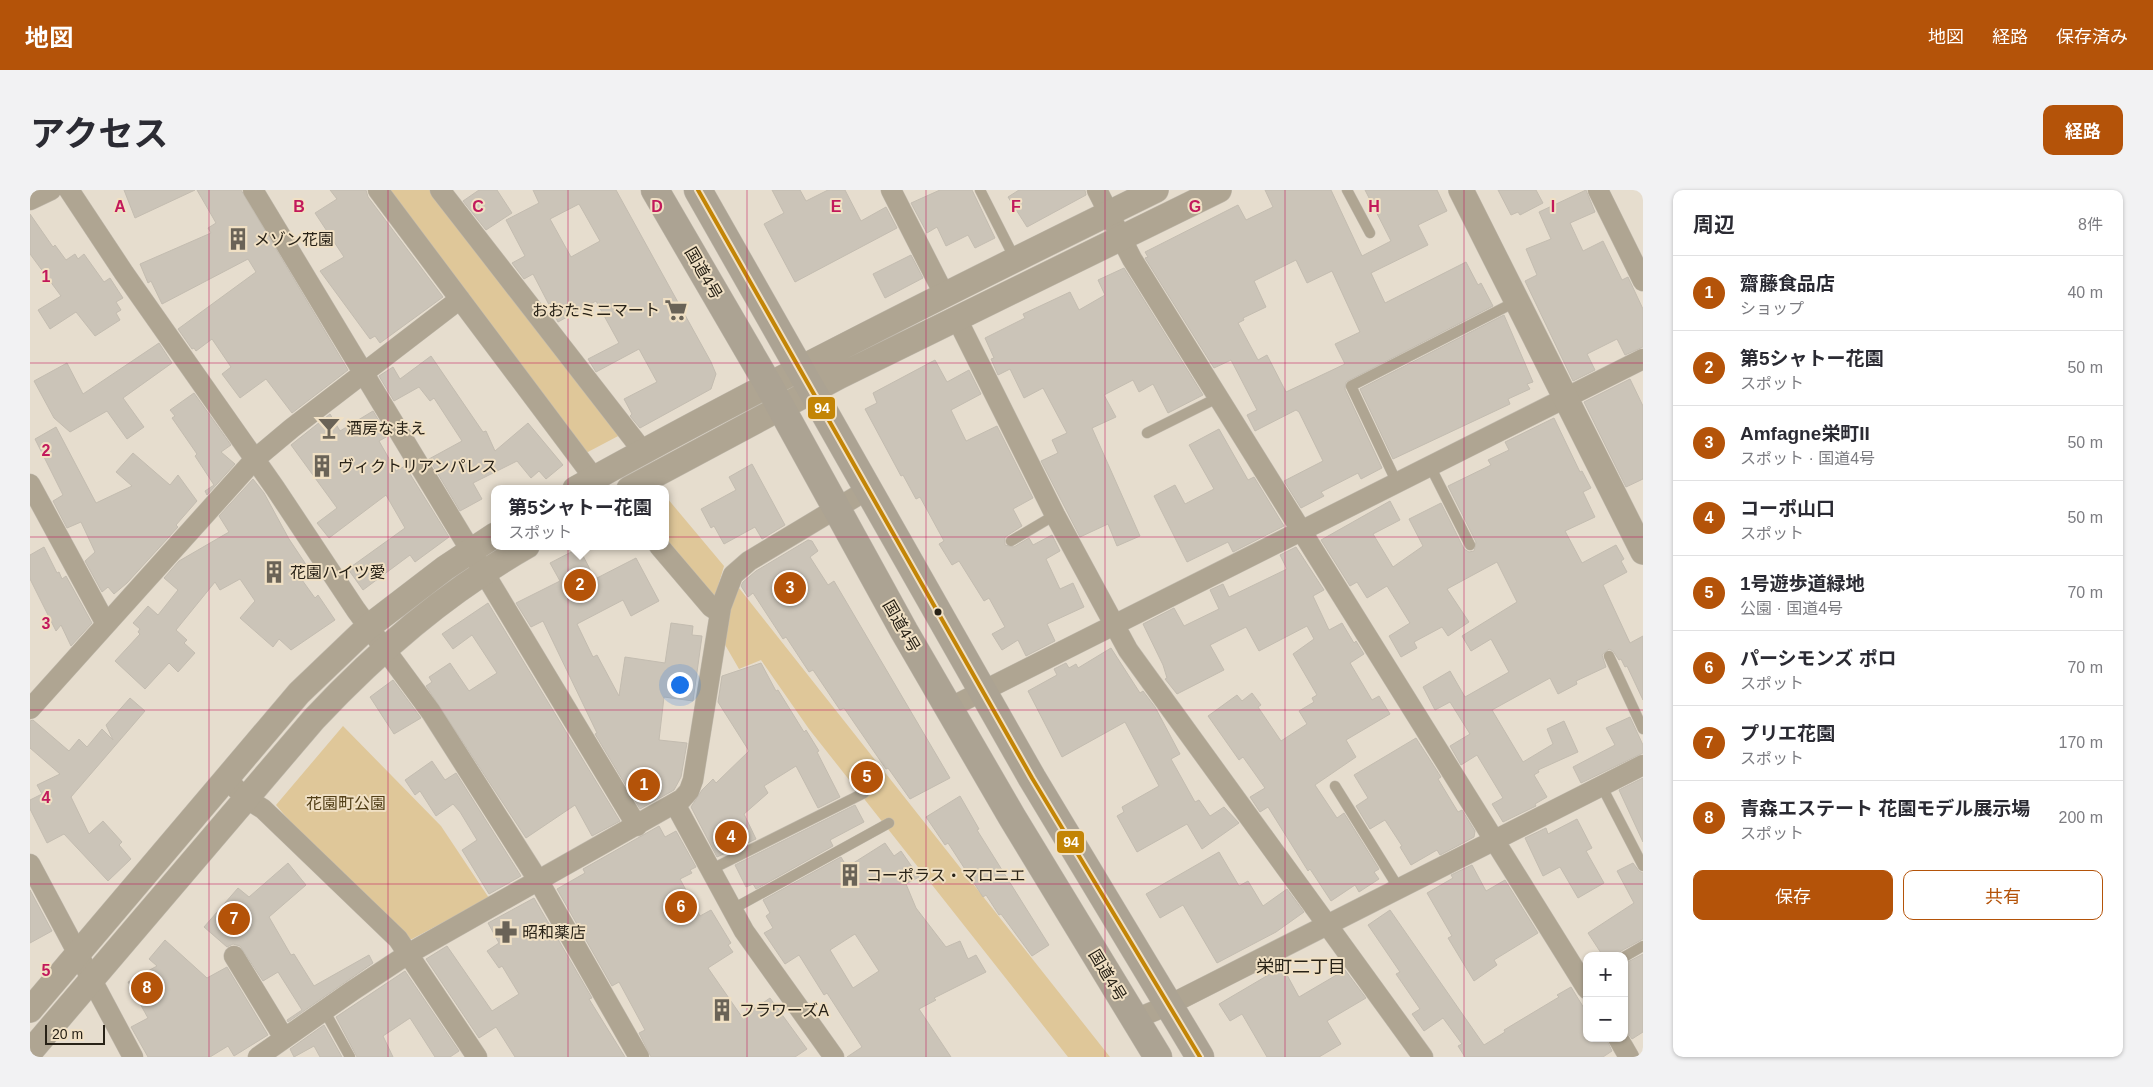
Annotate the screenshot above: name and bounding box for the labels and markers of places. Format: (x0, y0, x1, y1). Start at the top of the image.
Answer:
building icon: メゾン花園 (225, 226, 251, 252)
place label: メゾン花園 (254, 231, 334, 248)
supermarket icon: おおたミニマート (663, 297, 689, 323)
place label: おおたミニマート (532, 302, 660, 319)
bar icon: 酒房なまえ (316, 415, 342, 441)
place label: 酒房なまえ (346, 420, 426, 437)
building icon: ヴィクトリアンパレス (309, 453, 335, 479)
place label: ヴィクトリアンパレス (338, 458, 497, 475)
building icon: 花園ハイツ愛 (261, 559, 287, 585)
place label: 花園ハイツ愛 (290, 564, 386, 581)
pin: 2 (564, 566, 596, 604)
pin: 3 (774, 569, 806, 607)
unlabelled marker (933, 607, 943, 617)
pin: 5 (851, 758, 883, 796)
pin: 1 (628, 766, 660, 804)
pin: 4 (715, 818, 747, 856)
building icon: コーポラス・マロニエ (837, 862, 863, 888)
place label: コーポラス・マロニエ (866, 867, 1026, 884)
pin: 6 (665, 888, 697, 926)
pin: 7 (218, 900, 250, 938)
pharmacy icon: 昭和薬店 (493, 919, 519, 945)
place label: 昭和薬店 (522, 924, 586, 941)
pin: 8 (131, 969, 163, 1007)
building icon: フラワーズA (709, 997, 735, 1023)
place label: フラワーズA (739, 1002, 829, 1019)

